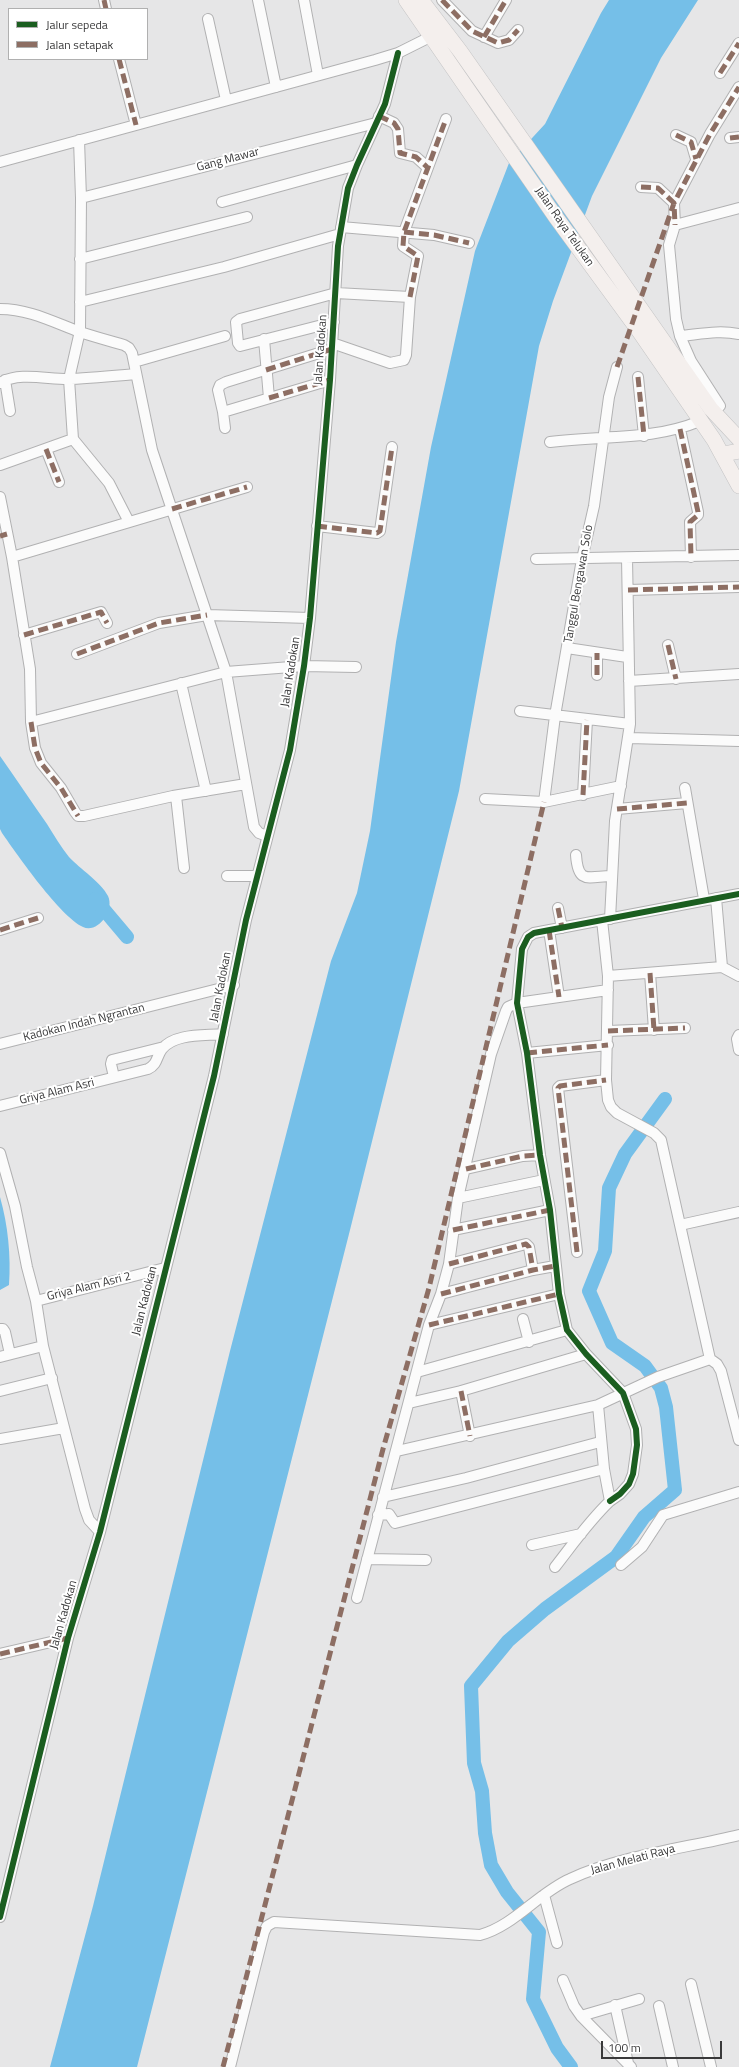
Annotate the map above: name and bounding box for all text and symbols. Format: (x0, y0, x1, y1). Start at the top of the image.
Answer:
legend (8, 8, 148, 60)
text: Jalur sepeda (46, 15, 108, 34)
text: Jalan setapak (46, 35, 113, 54)
street label: Gang Mawar (195, 145, 261, 175)
street label: Jalan Raya Telukan (531, 185, 597, 269)
street label: Jalan Kadokan (311, 314, 331, 386)
street label: Tanggul Bengawan Solo (561, 524, 597, 644)
street label: Jalan Kadokan (278, 636, 304, 708)
street label: Jalan Kadokan (207, 951, 235, 1023)
street label: Kadokan Indah Ngrantan (22, 1001, 146, 1045)
street label: Griya Alam Asri (18, 1076, 96, 1108)
street label: Jalan Kadokan (129, 1265, 161, 1337)
street label: Griya Alam Asri 2 (46, 1270, 132, 1304)
street label: Jalan Kadokan (47, 1579, 81, 1651)
street label: Jalan Melati Raya (589, 1842, 677, 1878)
scale bar (603, 2033, 724, 2059)
text: 100 m (608, 2038, 641, 2057)

